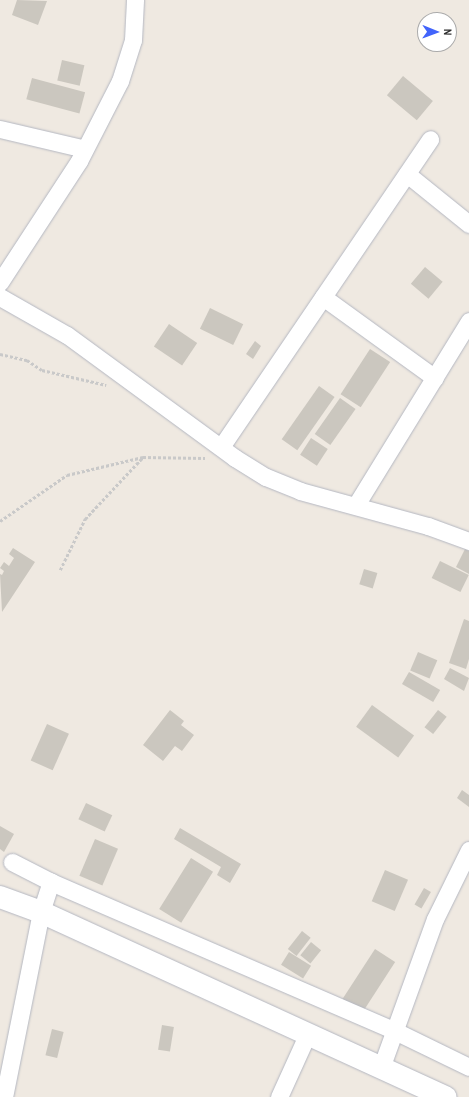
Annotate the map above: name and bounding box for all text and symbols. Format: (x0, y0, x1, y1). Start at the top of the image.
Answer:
north arrow (417, 12, 457, 52)
text: N (441, 29, 455, 36)

